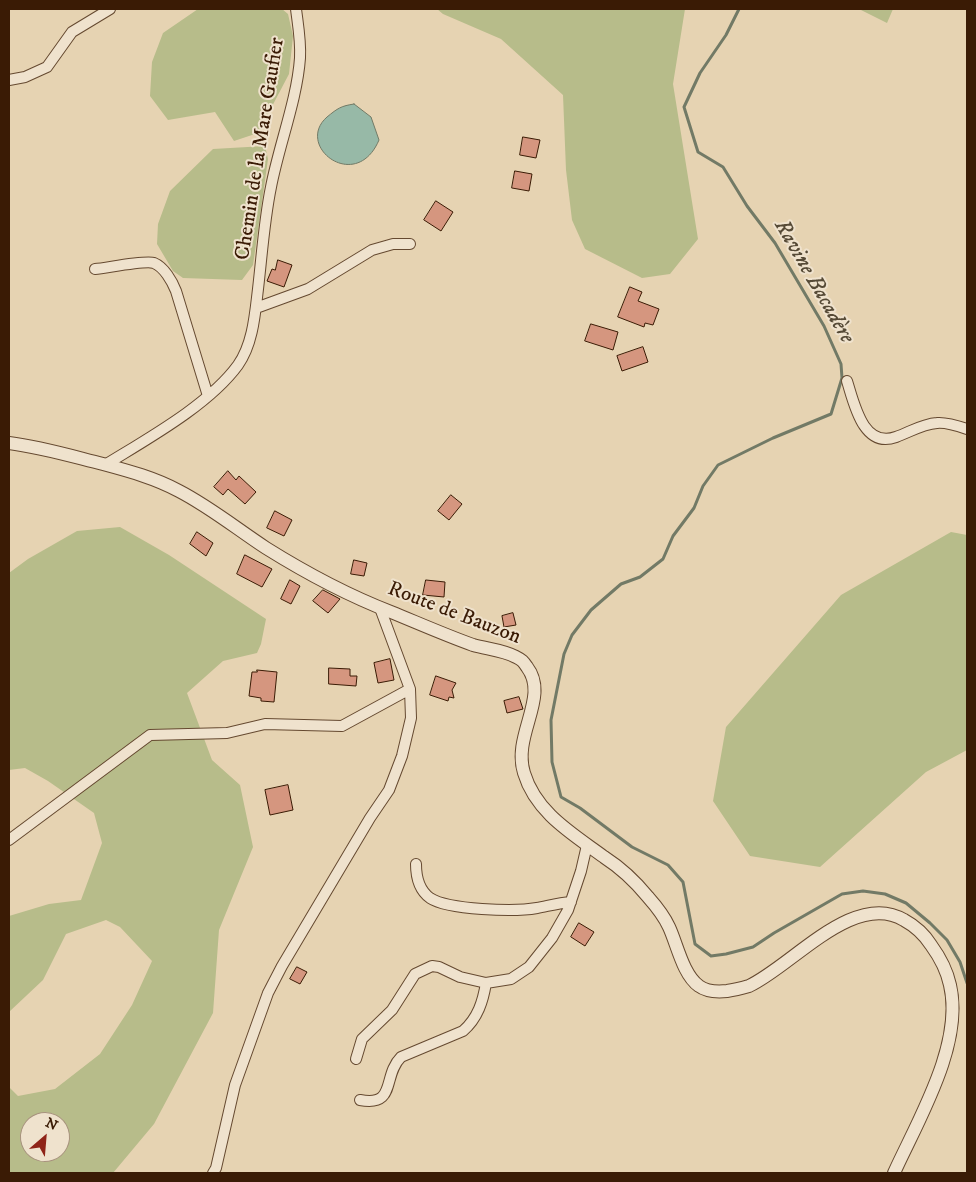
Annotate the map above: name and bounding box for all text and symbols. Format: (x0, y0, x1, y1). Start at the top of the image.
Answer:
street label: Chemin de la Mare Gaufier (231, 36, 291, 262)
water label: Ravine Bacadère (767, 215, 859, 349)
street label: Route de Bauzon (384, 577, 524, 651)
north arrow (20, 1112, 70, 1162)
text: N (42, 1114, 61, 1135)

